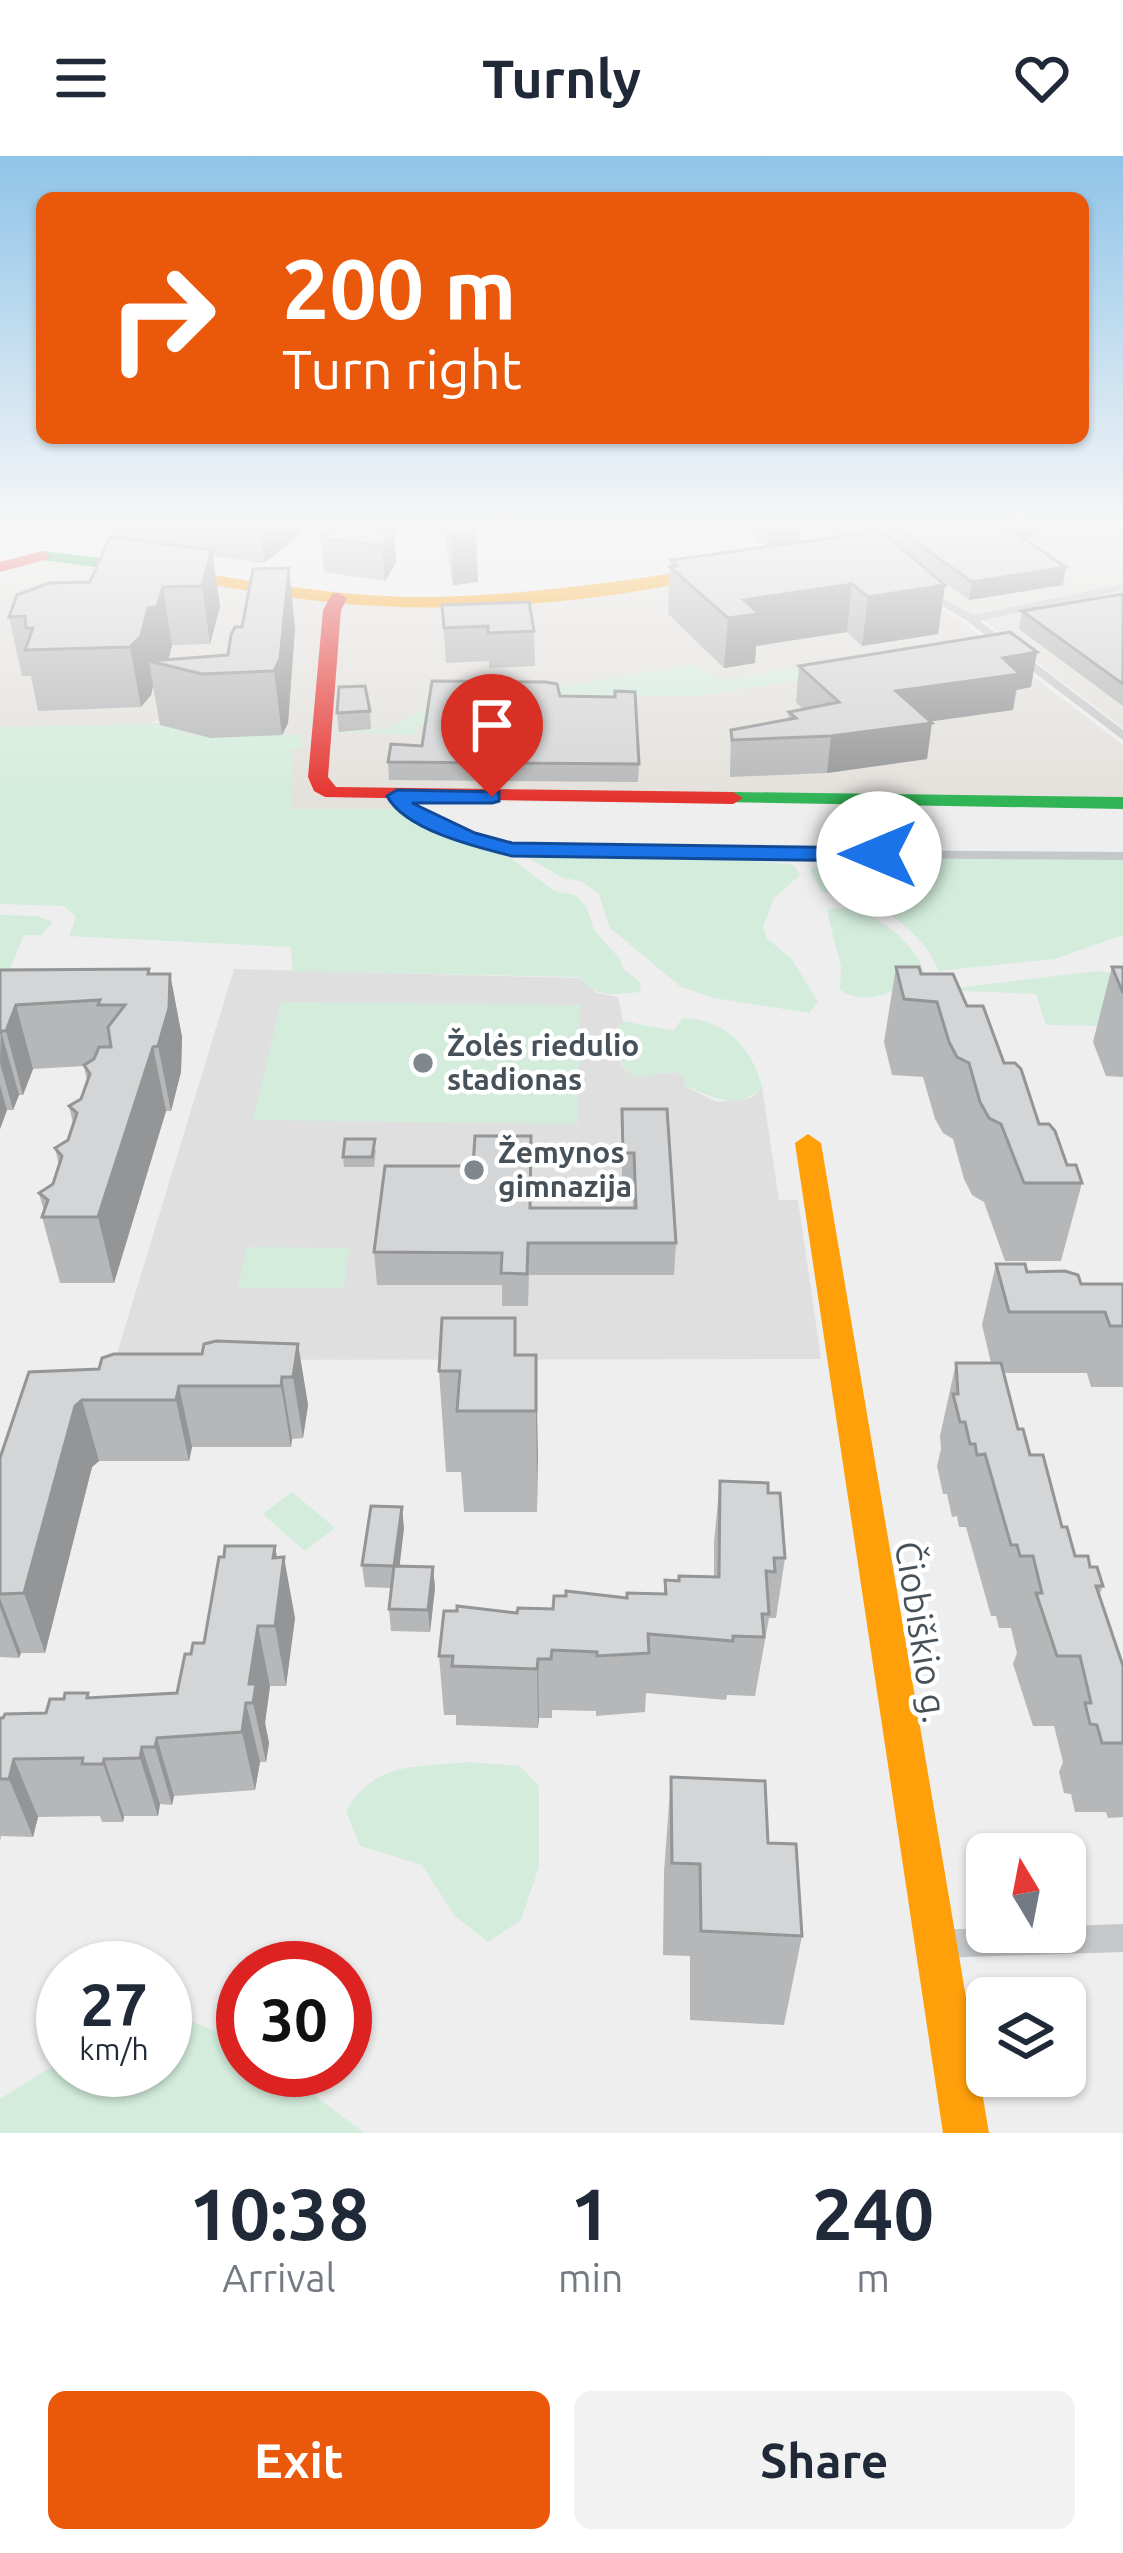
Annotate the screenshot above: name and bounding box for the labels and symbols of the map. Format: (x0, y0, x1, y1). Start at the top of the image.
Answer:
pin (441, 674, 543, 797)
position arrow (816, 791, 942, 917)
place label: Žolės riedulio stadionas (447, 1027, 639, 1096)
marker: Žolės riedulio stadionas (410, 1050, 436, 1076)
place label: Žemynos gimnazija (498, 1134, 632, 1203)
marker: Žemynos gimnazija (461, 1157, 487, 1183)
street label: Čiobiškio g. (888, 1538, 957, 1726)
north arrow (966, 1833, 1086, 1953)
speed limit sign: 30 (216, 1941, 372, 2097)

